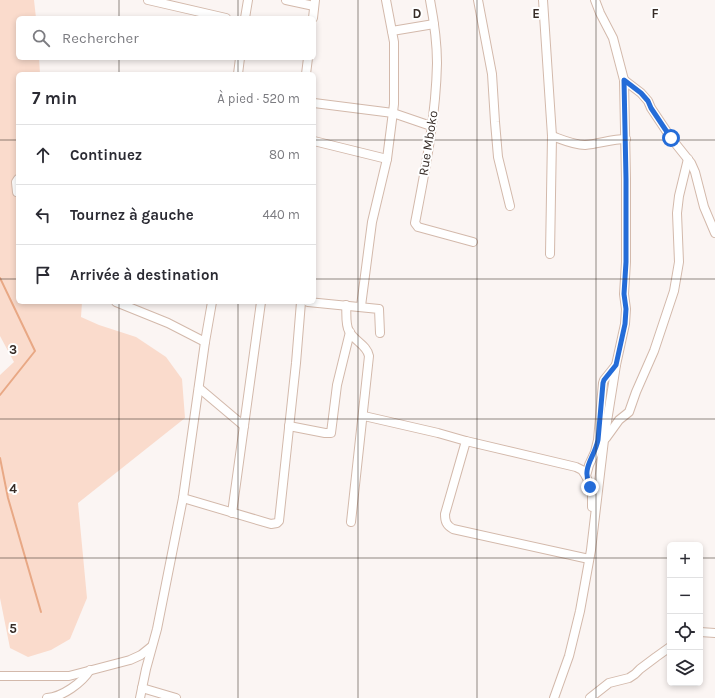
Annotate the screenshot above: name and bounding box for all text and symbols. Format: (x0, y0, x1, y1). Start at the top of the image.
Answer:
text: D (413, 6, 422, 21)
text: E (532, 6, 540, 21)
text: F (651, 6, 659, 21)
search box (16, 16, 316, 60)
icon: search (30, 27, 52, 49)
text: Rechercher (62, 29, 139, 47)
text: 7 min (32, 88, 77, 108)
text: À pied · 520 m (217, 91, 300, 106)
street label: Rue Mboko (415, 109, 441, 177)
route start (662, 129, 680, 147)
icon: ahead (32, 144, 54, 166)
text: Continuez (70, 146, 142, 164)
text: 80 m (269, 147, 300, 162)
icon: left (32, 204, 54, 226)
text: Tournez à gauche (70, 206, 194, 224)
text: 440 m (263, 207, 300, 222)
icon: arrive (32, 264, 54, 286)
text: Arrivée à destination (70, 266, 219, 284)
text: 3 (9, 342, 17, 357)
route end (581, 478, 599, 496)
text: 4 (9, 481, 17, 496)
map controls (667, 542, 703, 686)
button: + (667, 542, 703, 578)
button: − (667, 578, 703, 614)
button: locate (667, 614, 703, 650)
text: 5 (9, 621, 17, 636)
button: layers (667, 650, 703, 686)

